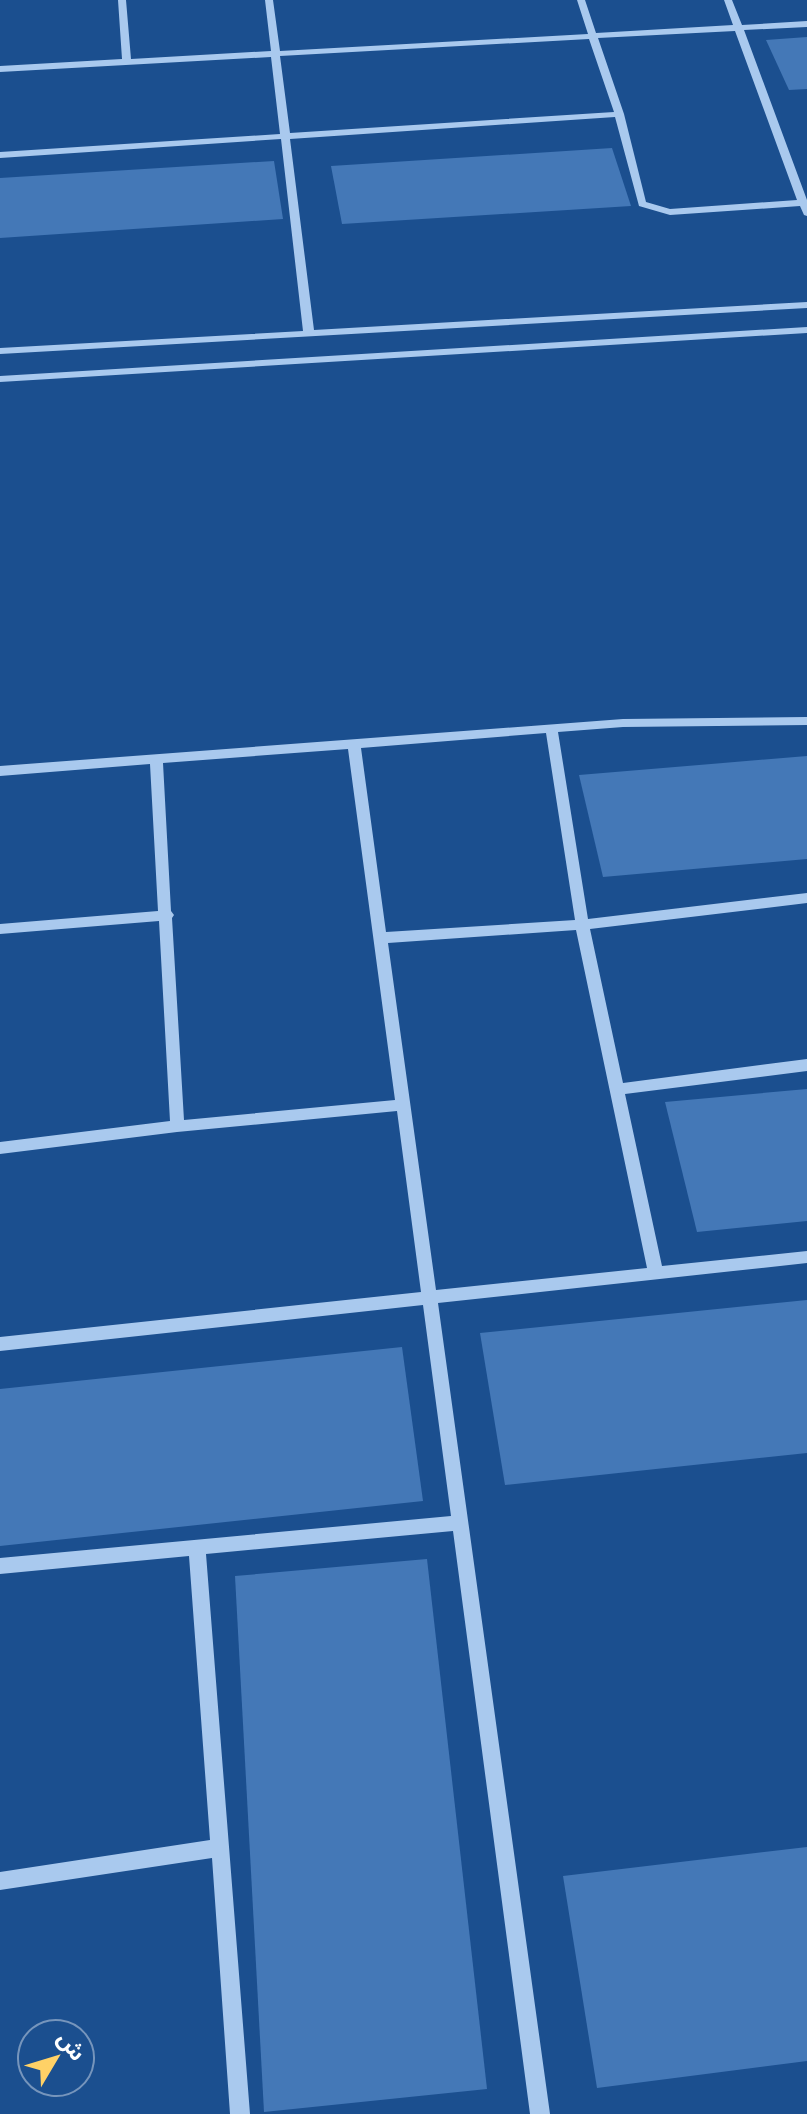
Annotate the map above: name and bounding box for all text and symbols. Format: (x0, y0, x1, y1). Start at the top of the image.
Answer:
north arrow (16, 2018, 96, 2098)
text: ش (50, 2024, 94, 2067)

